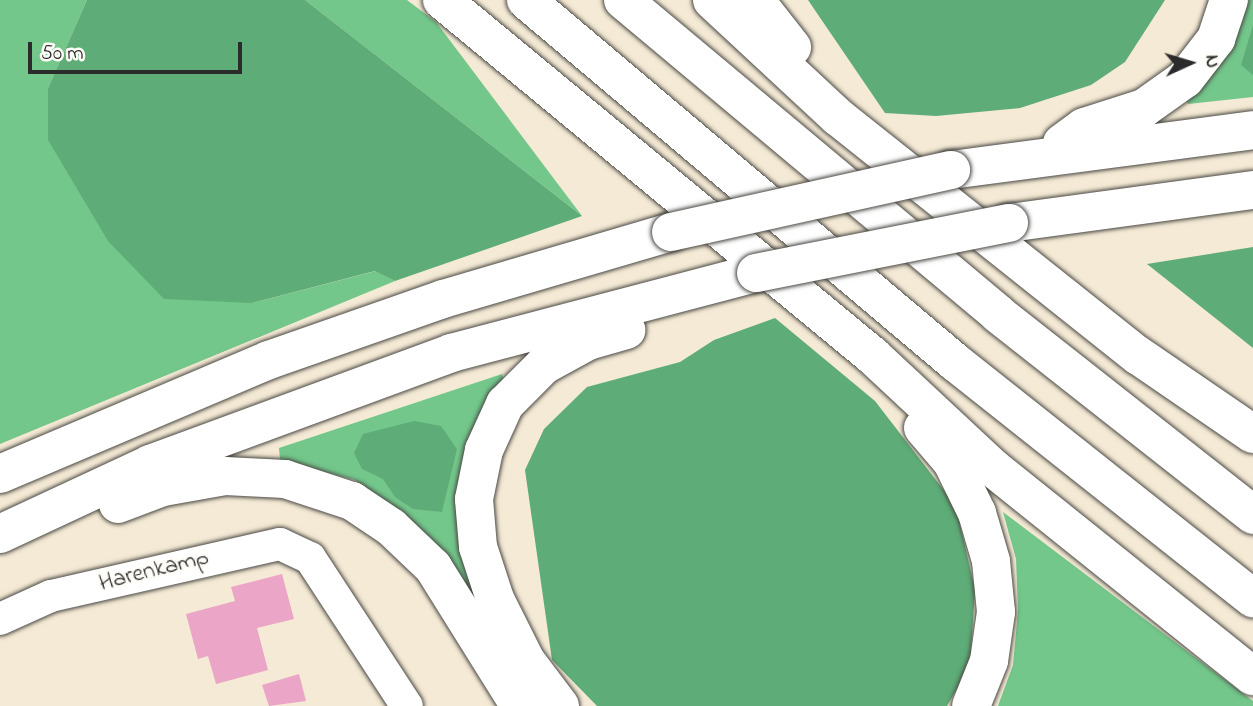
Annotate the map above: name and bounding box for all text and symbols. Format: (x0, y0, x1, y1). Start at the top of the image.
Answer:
scale bar (32, 28, 245, 72)
north arrow (1155, 28, 1225, 98)
text: 50 m (41, 39, 84, 69)
text: N (1198, 54, 1225, 69)
street label: Harenkamp (96, 543, 212, 599)

